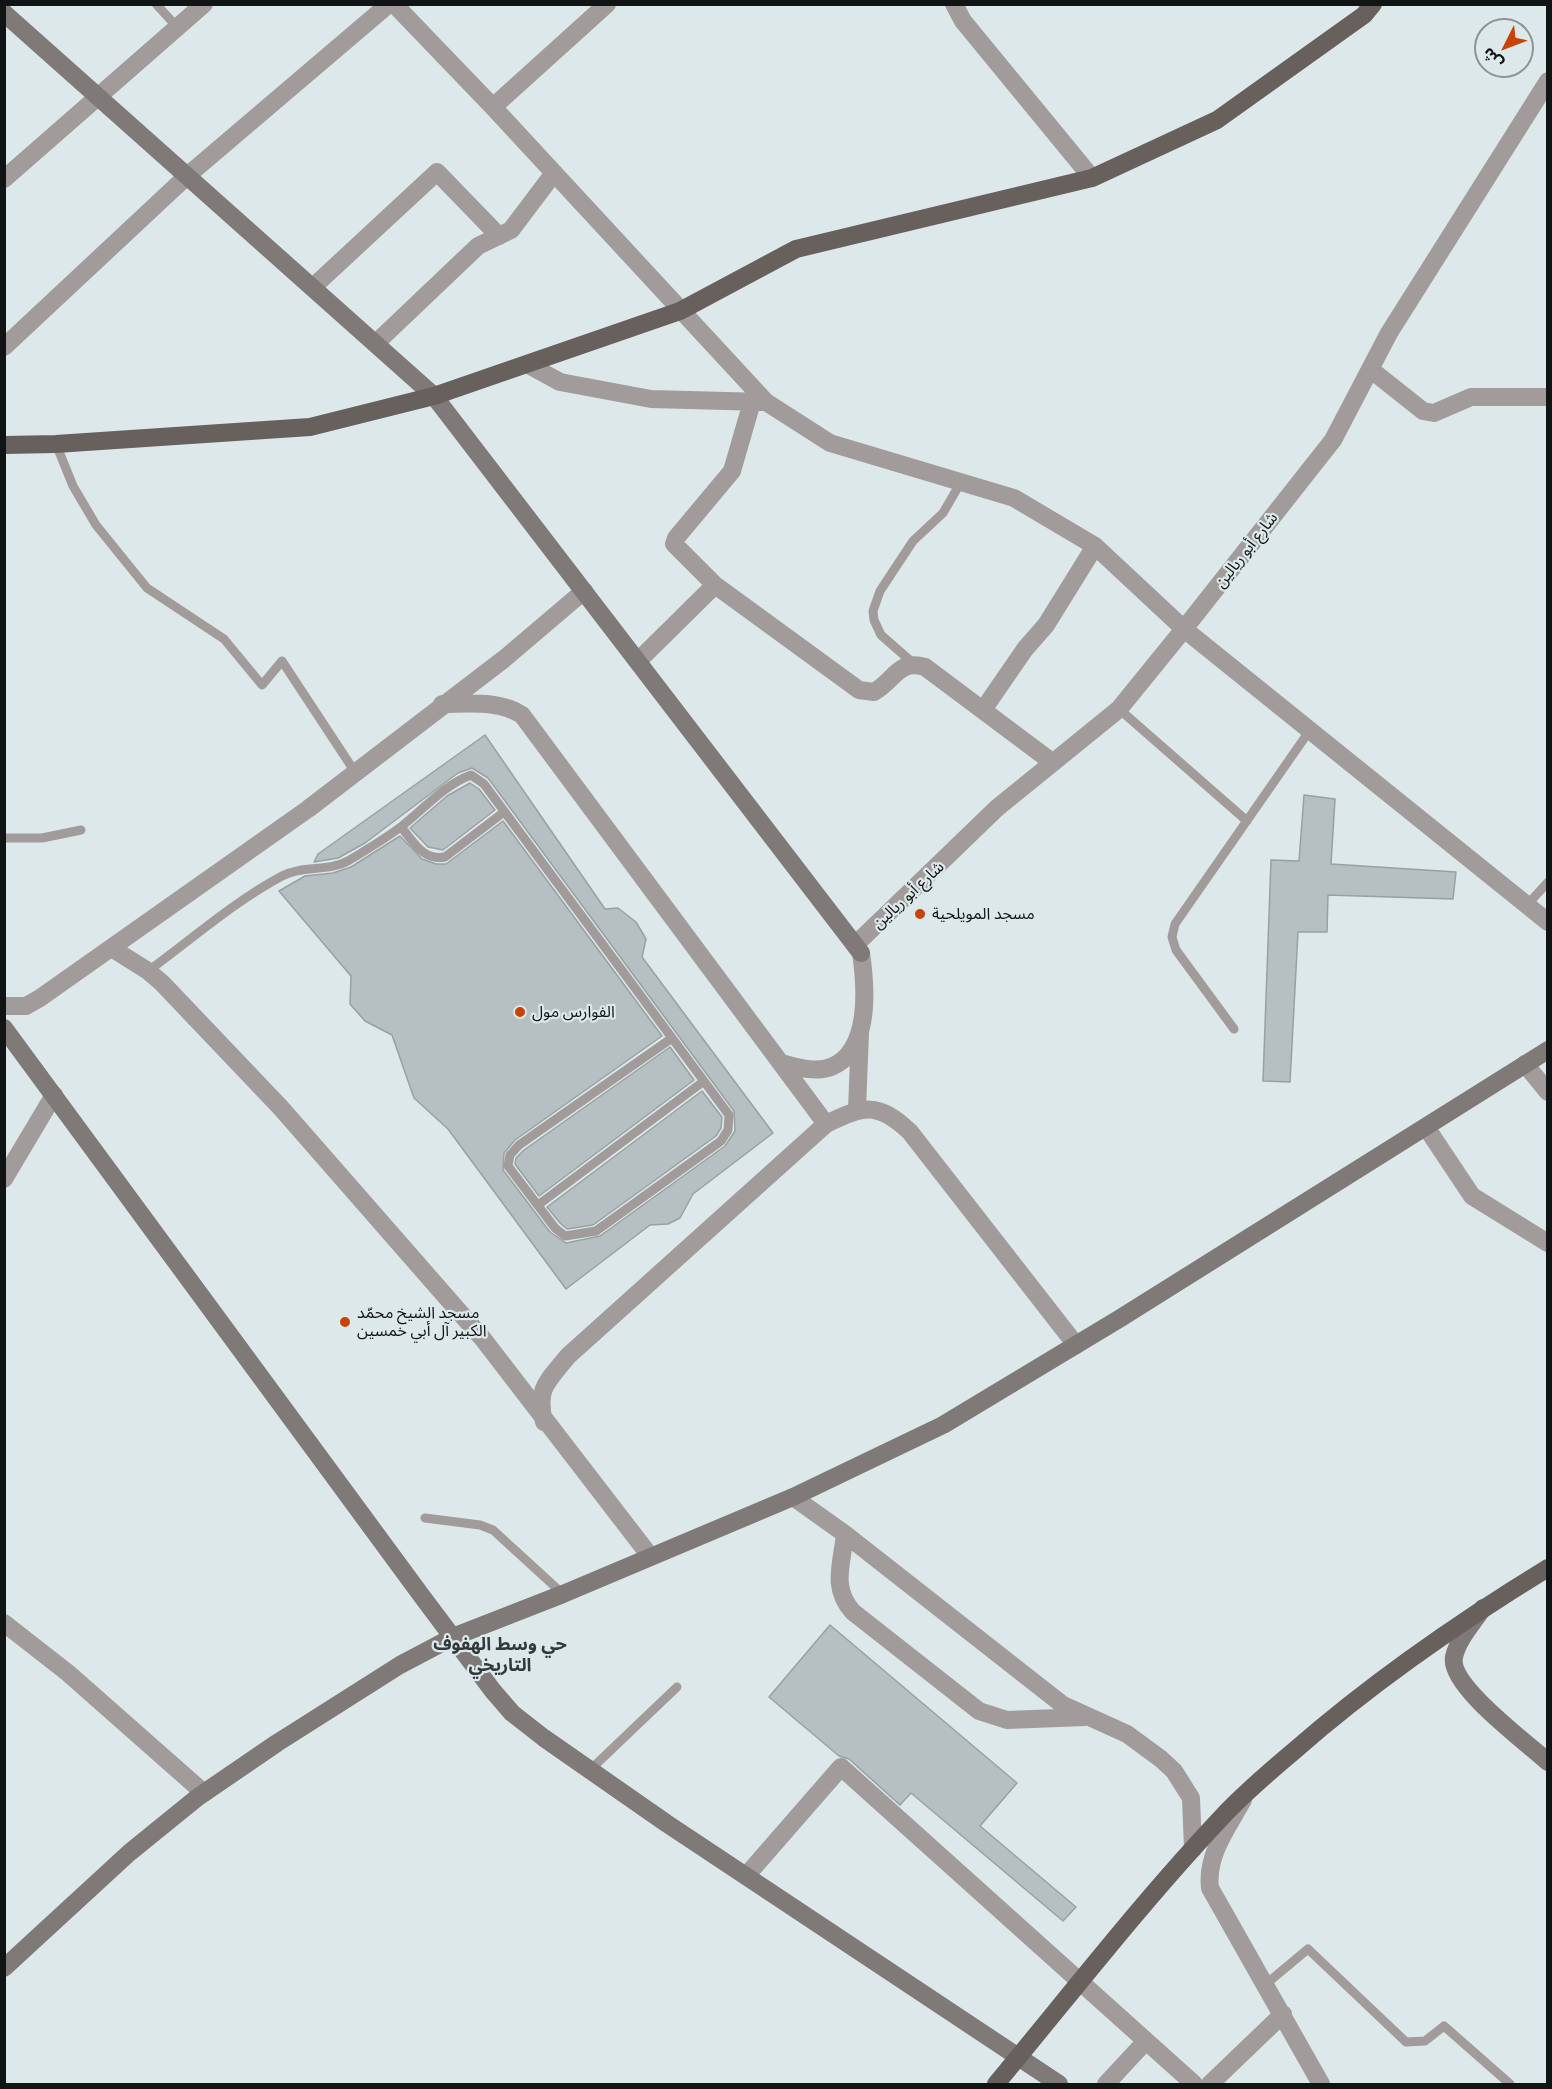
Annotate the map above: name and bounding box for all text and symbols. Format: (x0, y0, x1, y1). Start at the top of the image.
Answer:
north arrow (1474, 18, 1534, 78)
text: ش (1478, 45, 1506, 73)
street label: شارع أبو ريالين (1210, 508, 1282, 592)
street label: شارع أبو ريالين (868, 857, 948, 933)
place label: مسجد المويلحية (932, 904, 1035, 924)
marker: مسجد المويلحية (913, 907, 927, 921)
place label: الفوارس مول (532, 1002, 615, 1022)
marker: الفوارس مول (513, 1005, 527, 1019)
place label: مسجد الشيخ محمّد الكبير آل أبي خمسين (357, 1303, 487, 1341)
marker: مسجد الشيخ محمّد الكبير آل أبي خمسين (338, 1315, 352, 1329)
district label: حي وسط الهفوف التاريخي (433, 1633, 567, 1676)

